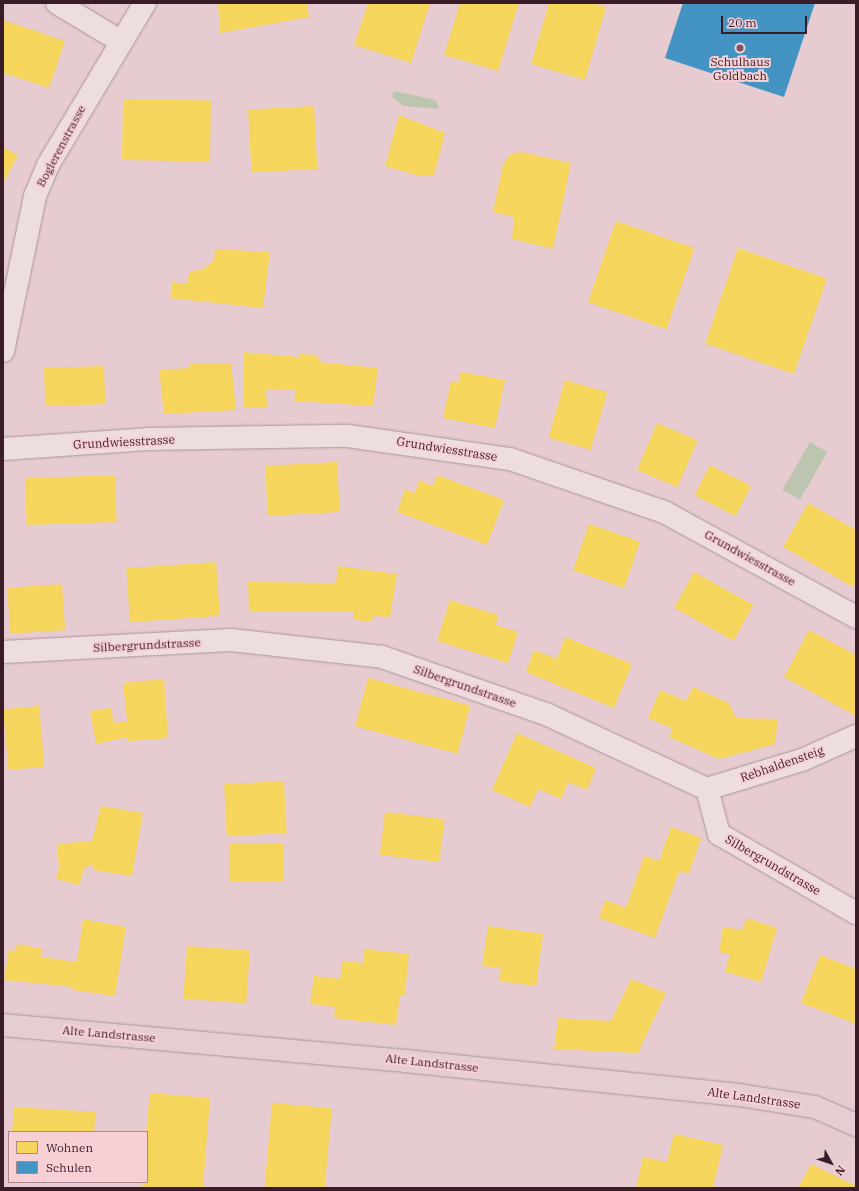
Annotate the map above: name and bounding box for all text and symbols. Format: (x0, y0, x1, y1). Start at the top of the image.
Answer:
scale bar (723, 8, 809, 34)
text: 20 m (728, 15, 757, 30)
marker: Schulhaus Goldbach (735, 43, 745, 53)
place label: Schulhaus Goldbach (710, 55, 770, 83)
street label: Boglerenstrasse (33, 103, 89, 189)
street label: Grundwiesstrasse (73, 432, 175, 452)
street label: Grundwiesstrasse (396, 434, 498, 464)
street label: Grundwiesstrasse (702, 527, 798, 589)
street label: Silbergrundstrasse (93, 635, 201, 655)
street label: Silbergrundstrasse (412, 662, 518, 710)
street label: Rebhaldensteig (738, 743, 826, 785)
street label: Silbergrundstrasse (723, 832, 823, 898)
street label: Alte Landstrasse (62, 1023, 156, 1045)
street label: Alte Landstrasse (385, 1051, 479, 1075)
street label: Alte Landstrasse (707, 1084, 801, 1112)
legend (8, 1131, 148, 1183)
text: Wohnen (46, 1140, 93, 1155)
north arrow (811, 1143, 851, 1183)
text: Schulen (46, 1160, 92, 1175)
text: N (832, 1163, 848, 1179)

